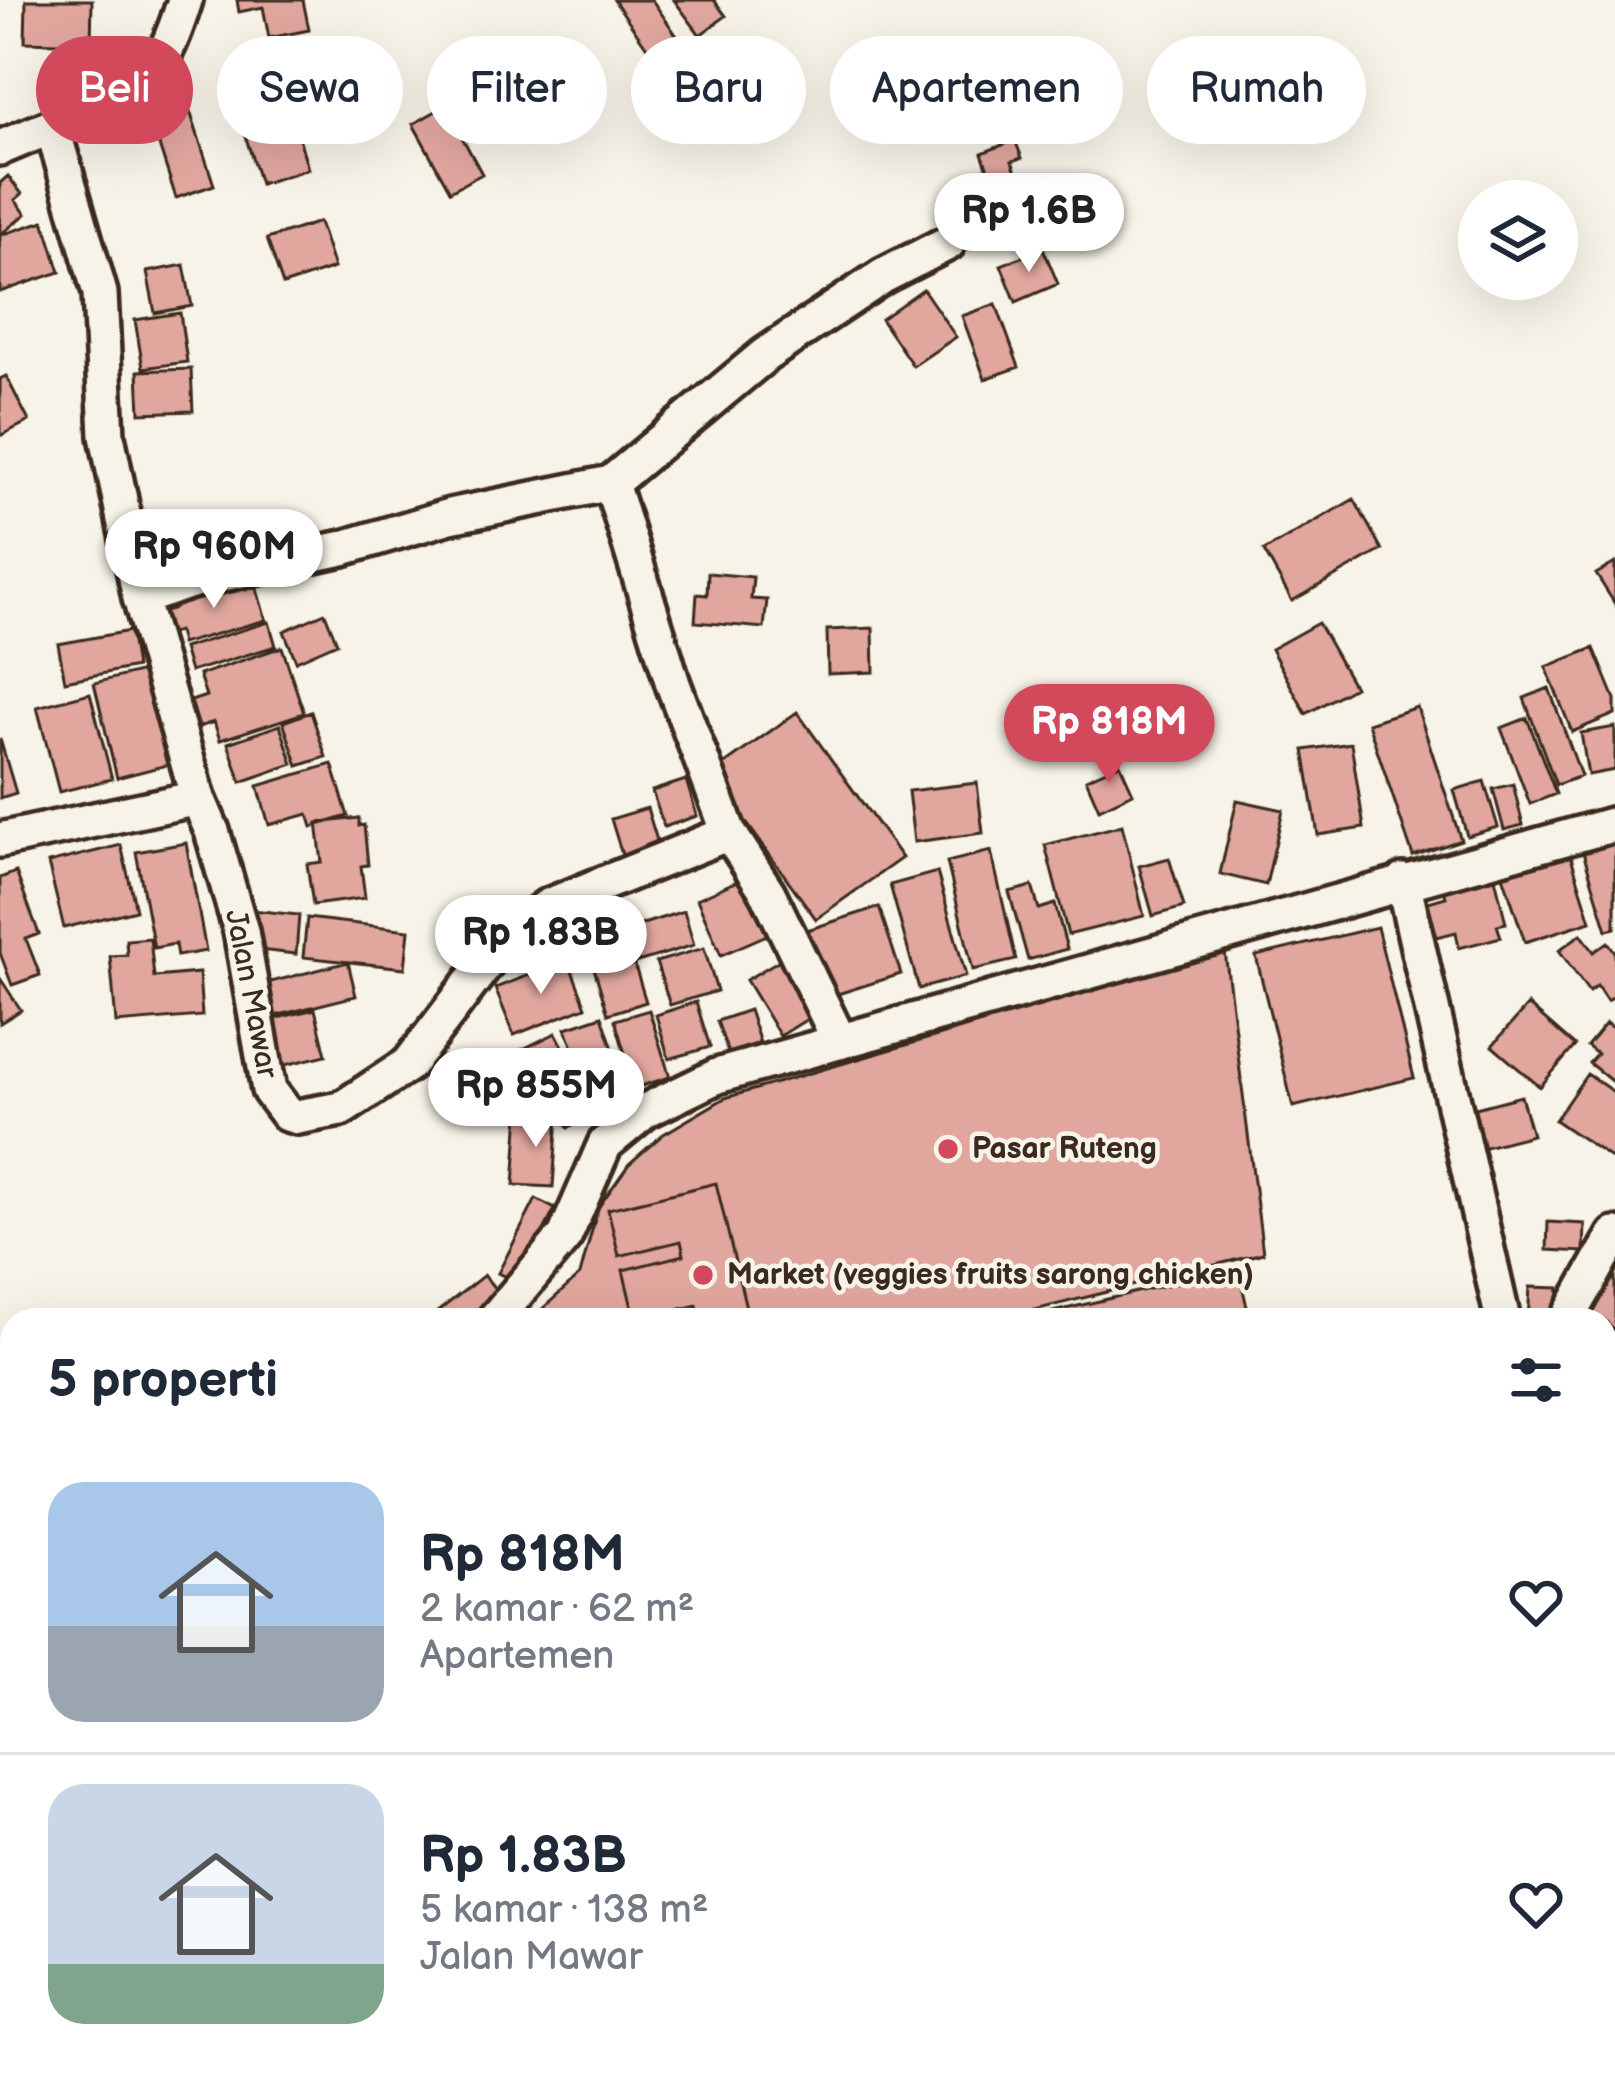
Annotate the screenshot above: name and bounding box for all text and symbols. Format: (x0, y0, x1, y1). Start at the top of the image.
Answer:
chip: Beli (36, 36, 193, 144)
chip: Sewa (217, 36, 403, 144)
chip: Filter (427, 36, 607, 144)
chip: Baru (631, 36, 806, 144)
chip: Apartemen (830, 36, 1123, 144)
chip: Rumah (1147, 36, 1366, 144)
pin: Rp 1.6B (918, 173, 1140, 275)
map controls (1458, 180, 1578, 300)
button: layers (1458, 180, 1578, 300)
text: Rp 1.6B (961, 188, 1097, 235)
pin: Rp 960M (103, 509, 325, 611)
text: Rp 960M (132, 524, 296, 571)
pin: Rp 818M (998, 684, 1220, 786)
text: Rp 818M (1031, 699, 1187, 746)
pin: Rp 1.83B (417, 895, 665, 997)
street label: Jalan Mawar (217, 907, 285, 1083)
text: Rp 1.83B (462, 910, 620, 957)
pin: Rp 855M (425, 1048, 647, 1150)
text: Rp 855M (455, 1063, 617, 1110)
place label: Pasar Ruteng (972, 1131, 1157, 1167)
marker: Pasar Ruteng (935, 1136, 961, 1162)
place label: Market (veggies fruits sarong chicken) (727, 1257, 1254, 1293)
marker: Market (veggies fruits sarong chicken) (690, 1262, 716, 1288)
icon: filters (1503, 1347, 1569, 1413)
text: 5 properti (48, 1350, 278, 1411)
text: Rp 818M (420, 1525, 625, 1586)
icon: home (144, 1530, 288, 1674)
icon: heart (1503, 1569, 1569, 1635)
text: 2 kamar · 62 m² (420, 1586, 694, 1633)
text: Apartemen (420, 1633, 614, 1680)
text: Rp 1.83B (420, 1826, 627, 1887)
icon: home (144, 1832, 288, 1976)
icon: heart (1503, 1871, 1569, 1937)
text: 5 kamar · 138 m² (420, 1887, 709, 1934)
text: Jalan Mawar (420, 1934, 642, 1981)

